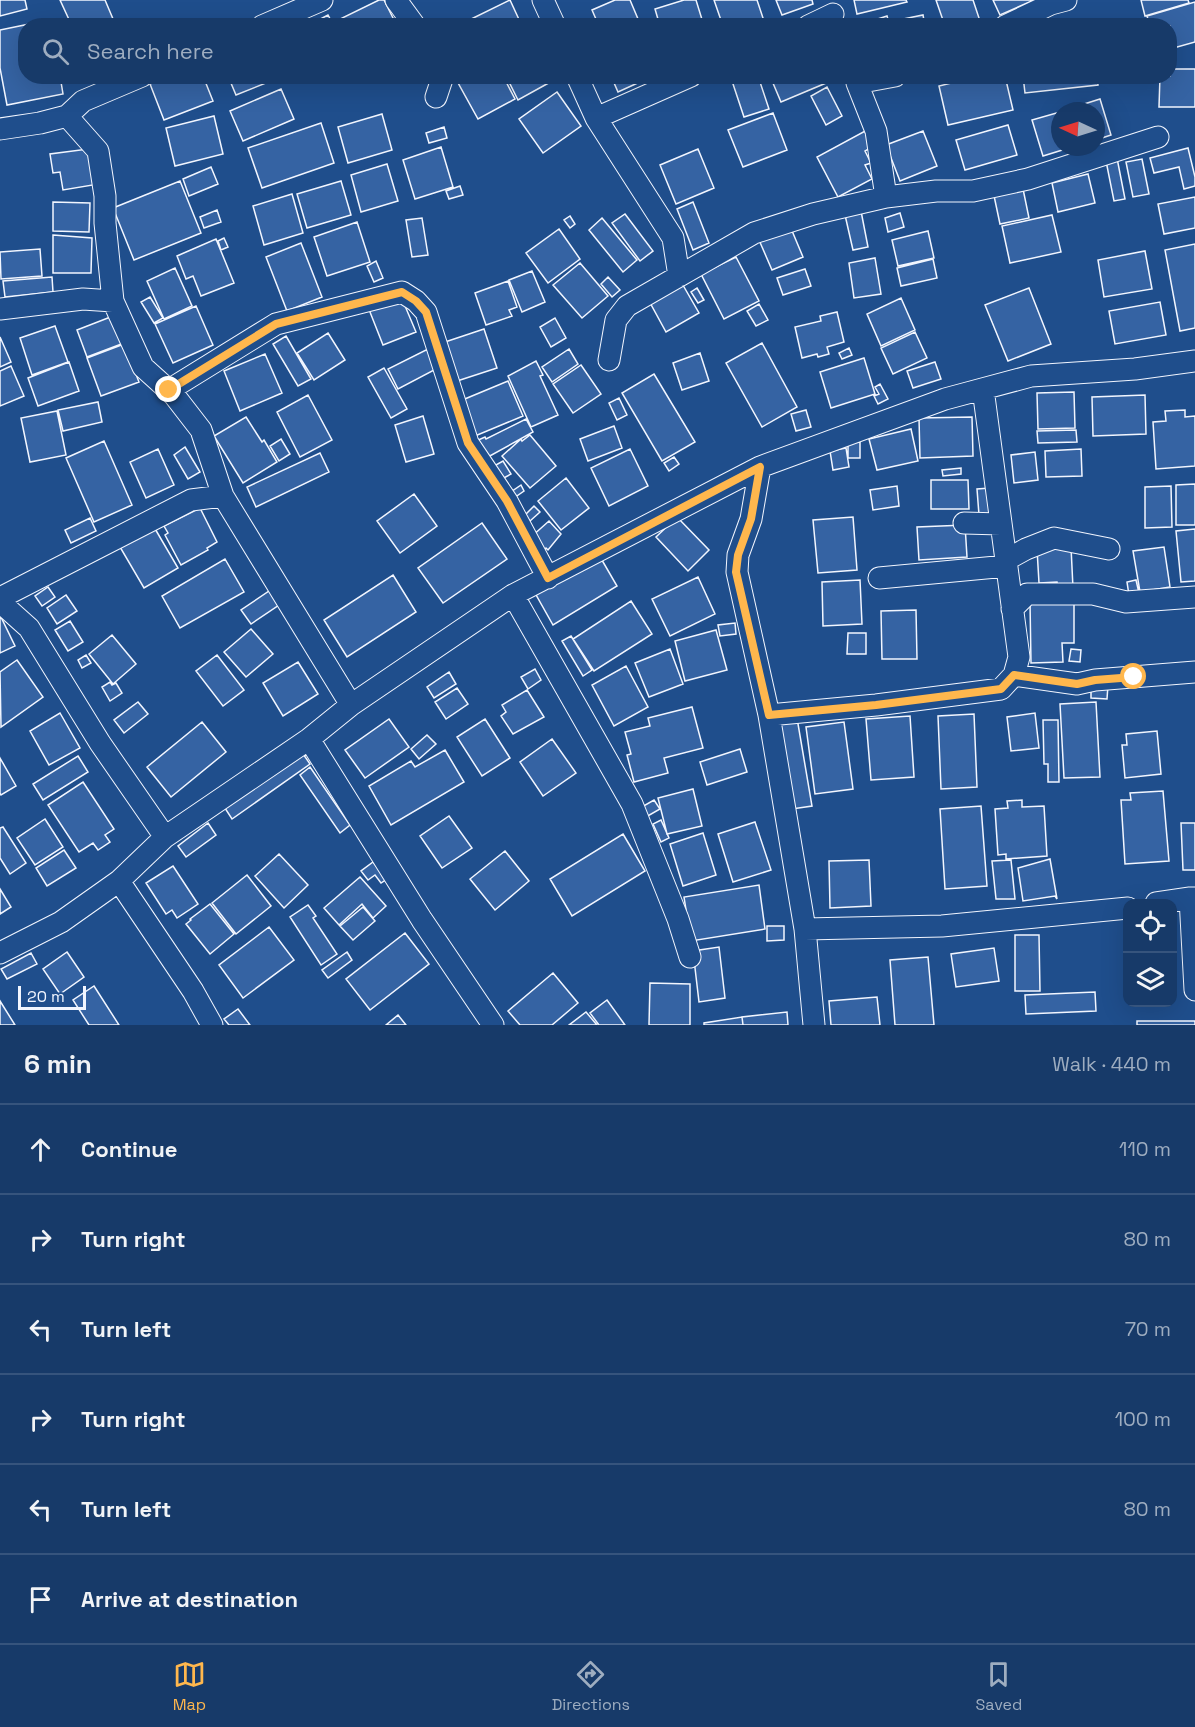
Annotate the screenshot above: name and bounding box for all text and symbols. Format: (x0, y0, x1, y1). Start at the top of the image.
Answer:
search box (18, 18, 1177, 84)
icon: search (39, 35, 72, 68)
text: Search here (87, 37, 214, 65)
north arrow (1051, 102, 1105, 156)
route end (155, 376, 181, 402)
route start (1120, 663, 1146, 689)
map controls (1123, 899, 1177, 1007)
button: locate (1123, 899, 1177, 953)
button: layers (1123, 953, 1177, 1007)
scale bar (18, 983, 86, 1010)
text: 20 m (27, 986, 65, 1007)
text: 6 min (24, 1047, 92, 1081)
text: Walk · 440 m (1052, 1051, 1171, 1077)
icon: ahead (24, 1133, 57, 1166)
text: Continue (81, 1135, 177, 1163)
text: 110 m (1119, 1136, 1171, 1162)
icon: right (24, 1223, 57, 1256)
text: Turn right (81, 1225, 186, 1253)
text: 80 m (1123, 1226, 1171, 1252)
icon: left (24, 1313, 57, 1346)
text: Turn left (81, 1315, 171, 1343)
text: 70 m (1125, 1316, 1171, 1342)
icon: right (24, 1403, 57, 1436)
text: Turn right (81, 1405, 186, 1433)
text: 100 m (1115, 1406, 1171, 1432)
icon: left (24, 1493, 57, 1526)
text: Turn left (81, 1495, 171, 1523)
text: 80 m (1123, 1496, 1171, 1522)
icon: arrive (24, 1583, 57, 1616)
text: Arrive at destination (81, 1585, 298, 1613)
tab: Map (173, 1658, 206, 1715)
tab: Directions (552, 1658, 630, 1715)
tab: Saved (976, 1658, 1022, 1715)

